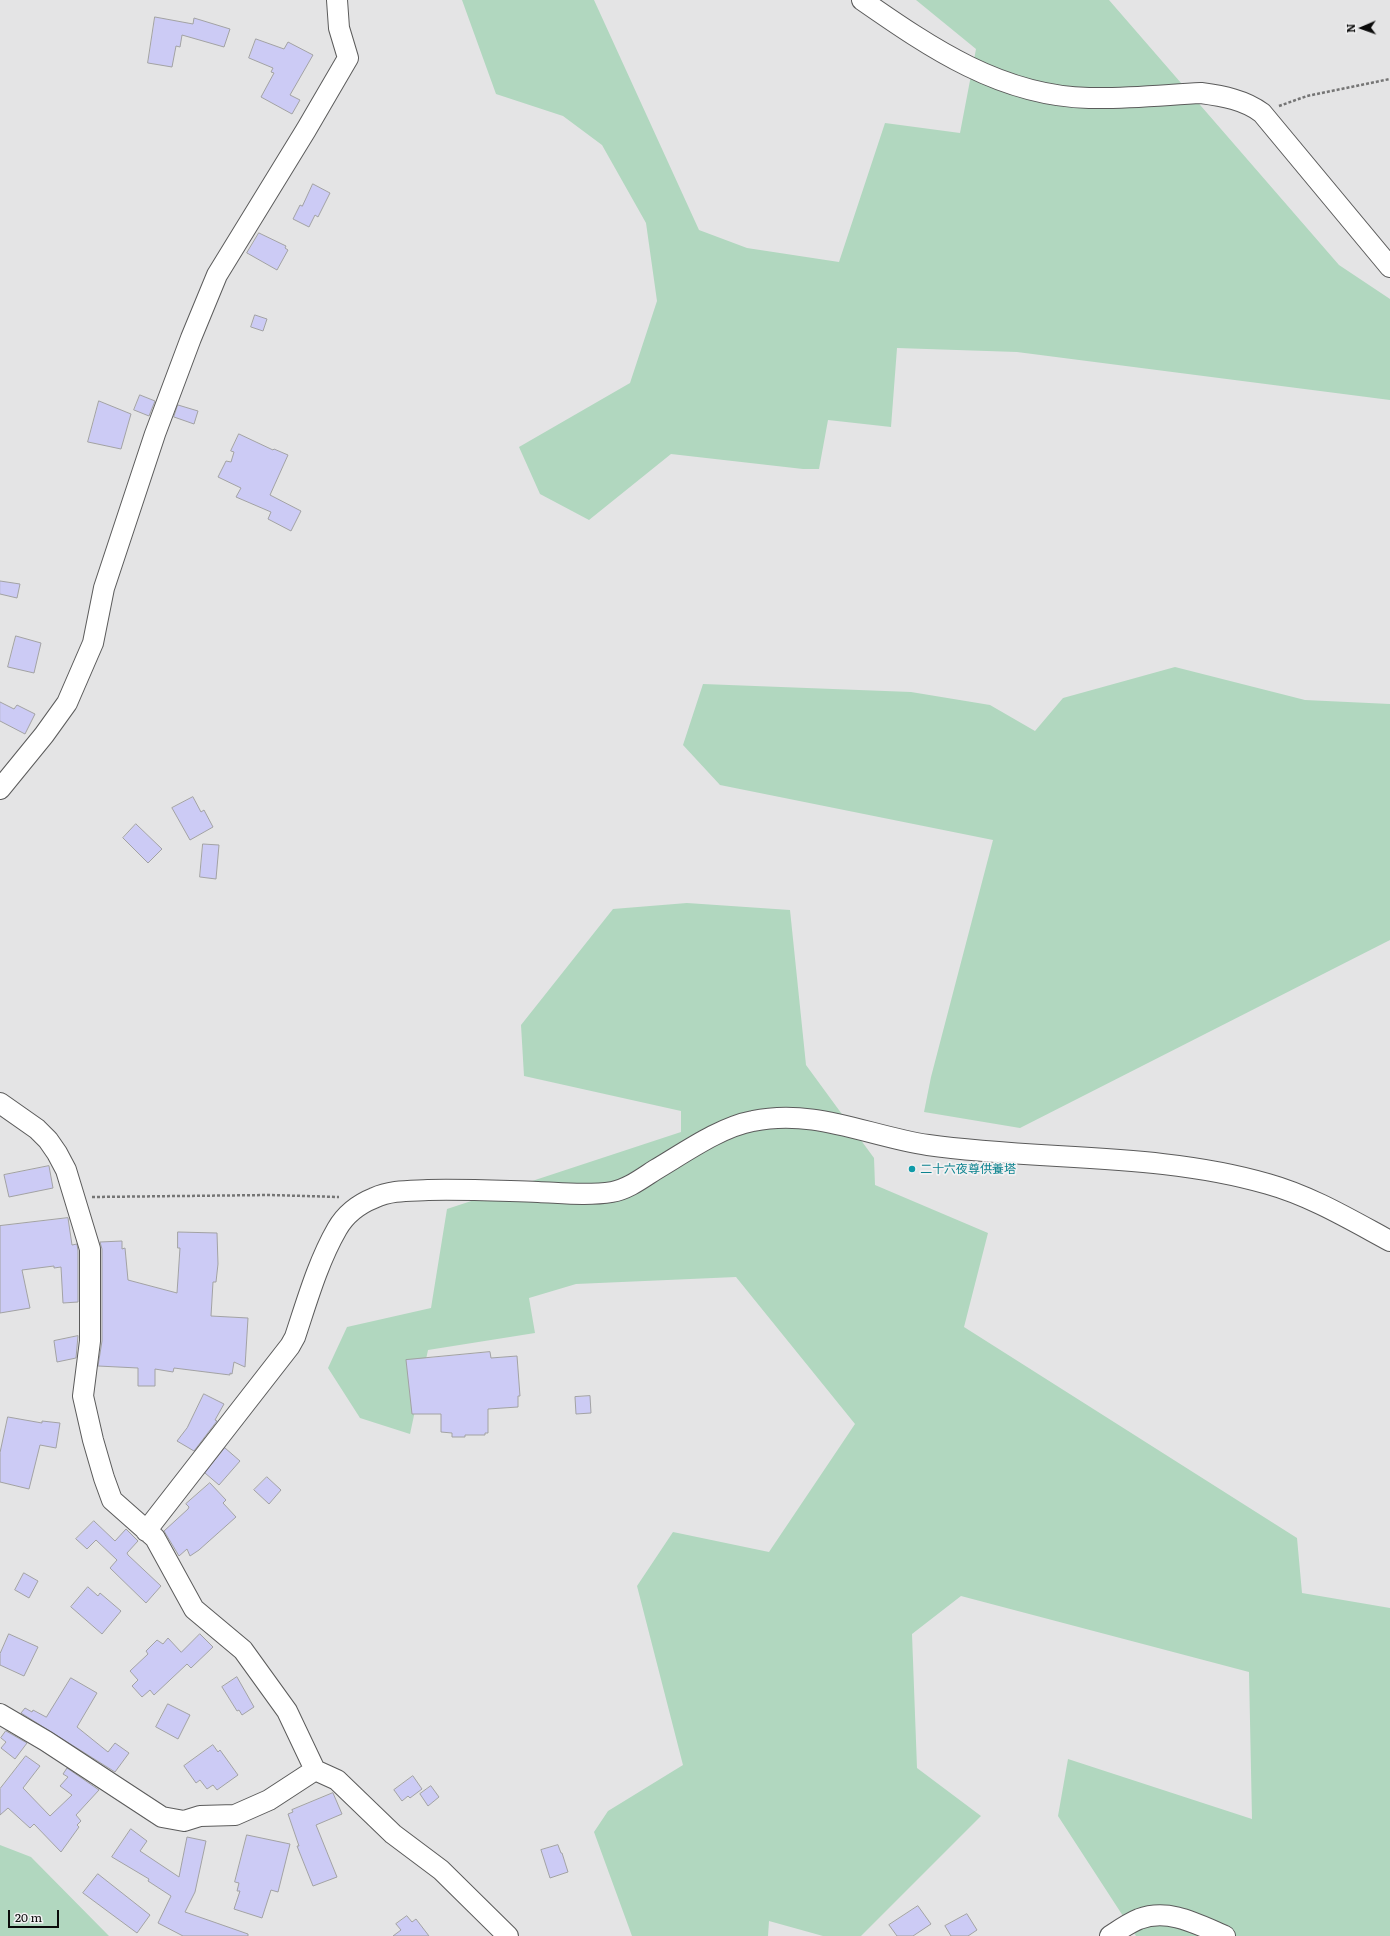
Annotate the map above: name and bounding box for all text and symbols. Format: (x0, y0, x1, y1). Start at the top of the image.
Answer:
north arrow (1342, 8, 1382, 48)
text: N (1342, 24, 1358, 33)
place label: 二十六夜尊供養塔 (920, 1162, 1016, 1176)
marker: 二十六夜尊供養塔 (907, 1164, 917, 1174)
scale bar (10, 1902, 61, 1928)
text: 20 m (15, 1908, 42, 1926)

